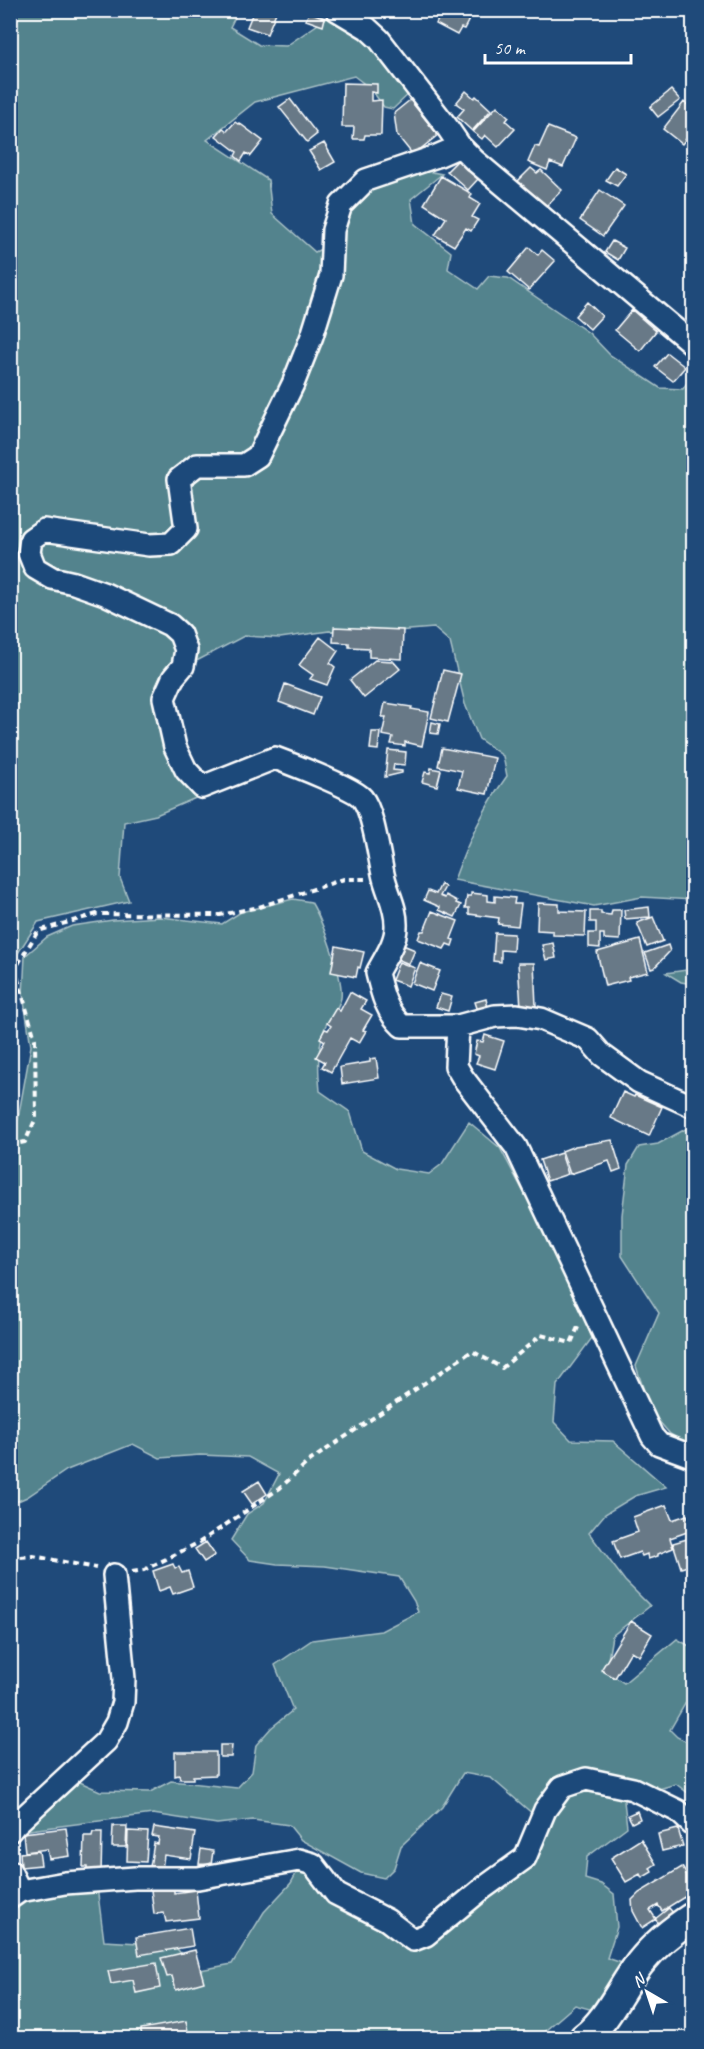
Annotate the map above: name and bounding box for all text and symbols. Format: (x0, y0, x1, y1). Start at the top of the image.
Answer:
scale bar (485, 27, 630, 65)
text: 50 m (494, 37, 527, 59)
north arrow (617, 1962, 677, 2022)
text: N (628, 1968, 651, 1992)

